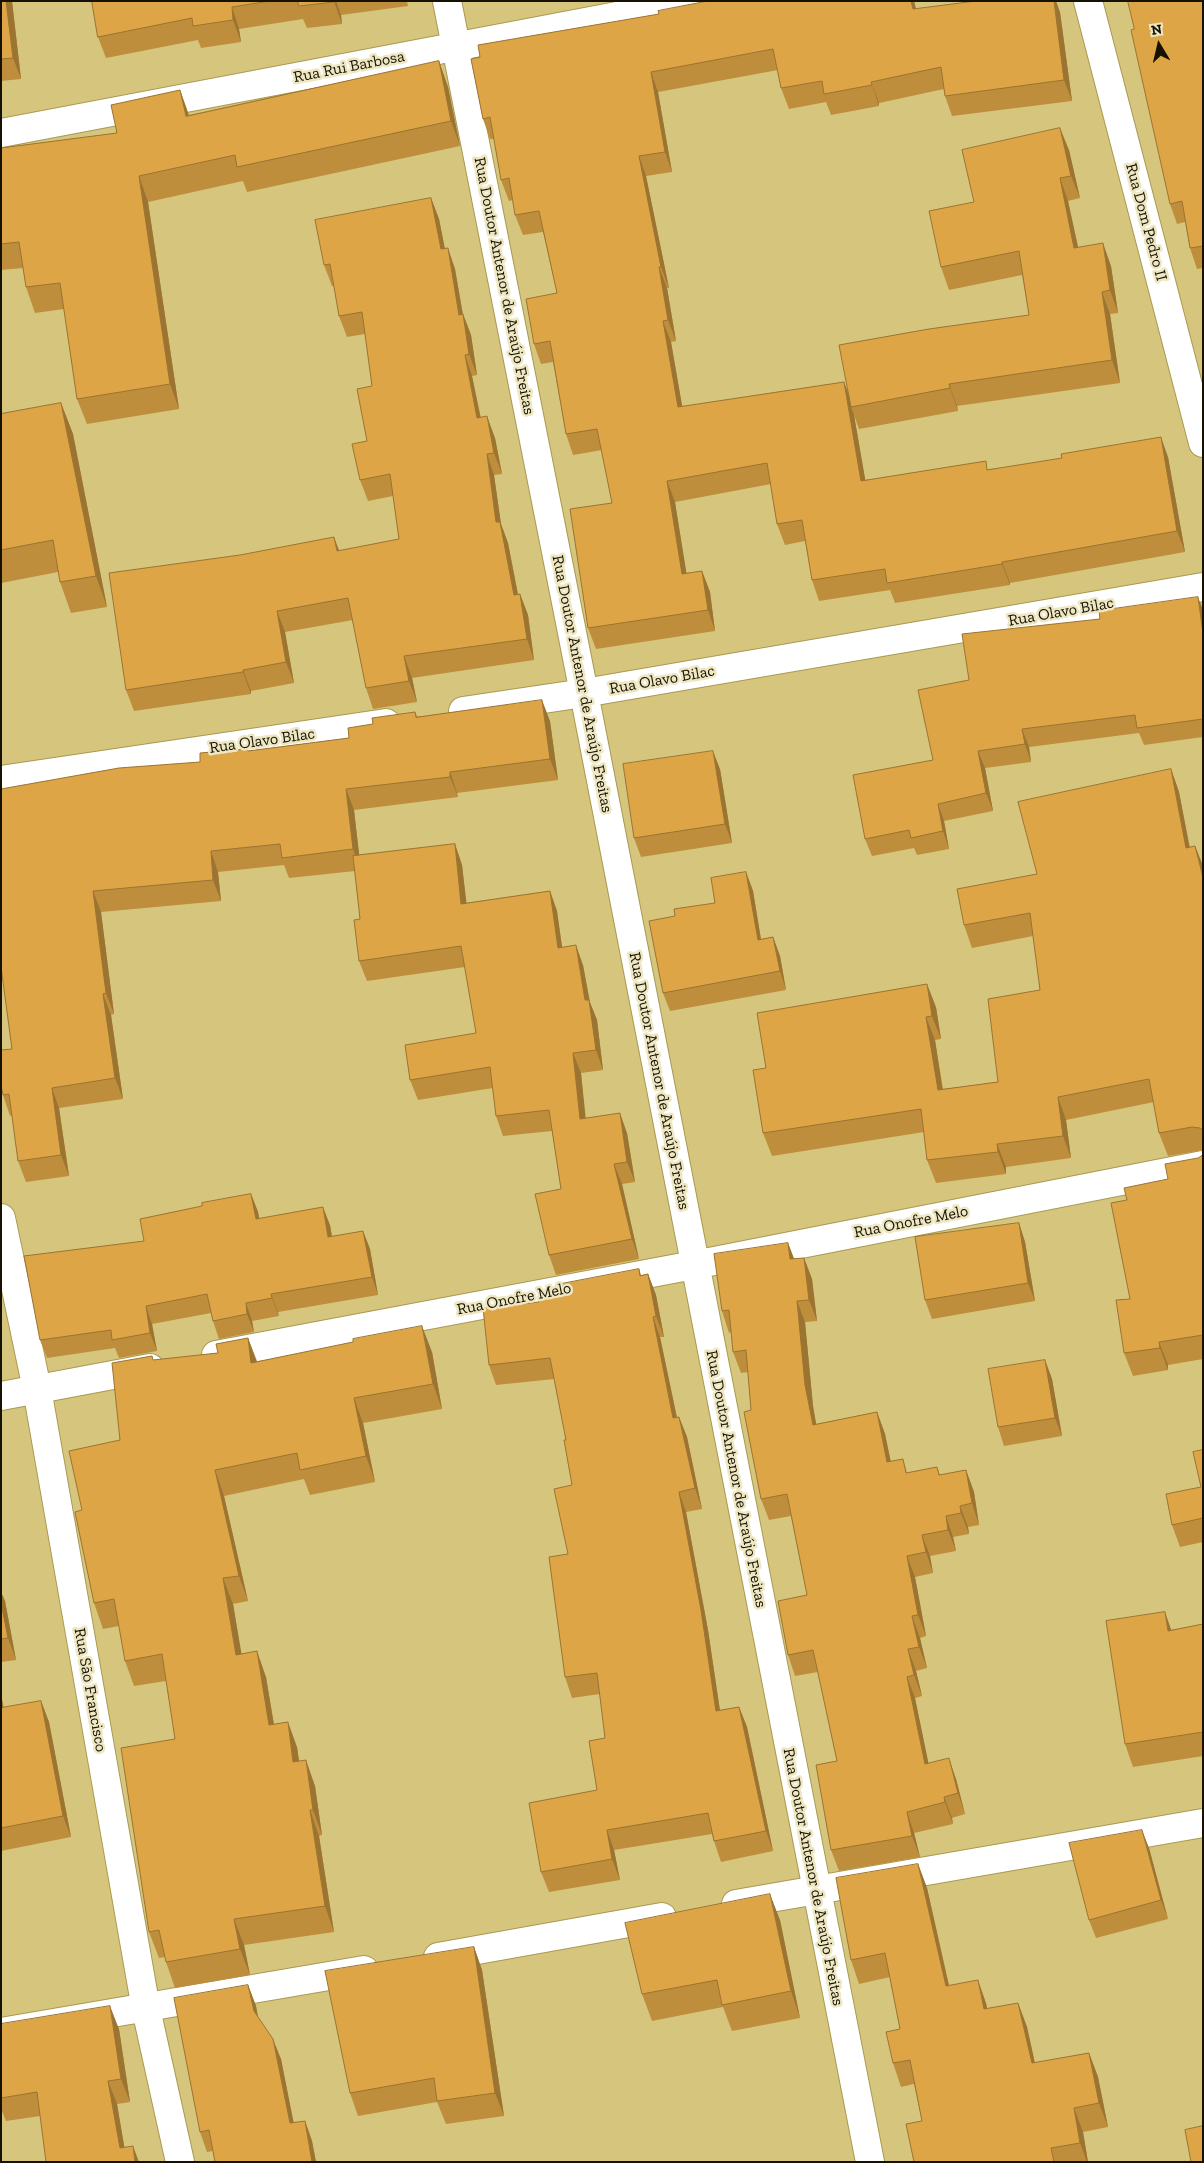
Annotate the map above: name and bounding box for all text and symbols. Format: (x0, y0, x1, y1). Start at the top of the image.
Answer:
north arrow (1134, 20, 1184, 70)
text: N (1150, 20, 1163, 39)
street label: Rua Rui Barbosa (292, 47, 406, 87)
street label: Rua Doutor Antenor de Araújo Freitas (470, 156, 538, 416)
street label: Rua Dom Pedro II (1121, 161, 1171, 283)
street label: Rua Doutor Antenor de Araújo Freitas (548, 554, 616, 814)
street label: Rua Olavo Bilac (1007, 593, 1115, 631)
street label: Rua Olavo Bilac (608, 661, 716, 699)
street label: Rua Olavo Bilac (208, 724, 316, 758)
street label: Rua Doutor Antenor de Araújo Freitas (625, 951, 693, 1211)
street label: Rua Onofre Melo (852, 1202, 970, 1242)
street label: Rua Onofre Melo (455, 1279, 573, 1319)
street label: Rua Doutor Antenor de Araújo Freitas (702, 1349, 770, 1609)
street label: Rua São Francisco (70, 1627, 110, 1753)
street label: Rua Doutor Antenor de Araújo Freitas (779, 1747, 847, 2007)

